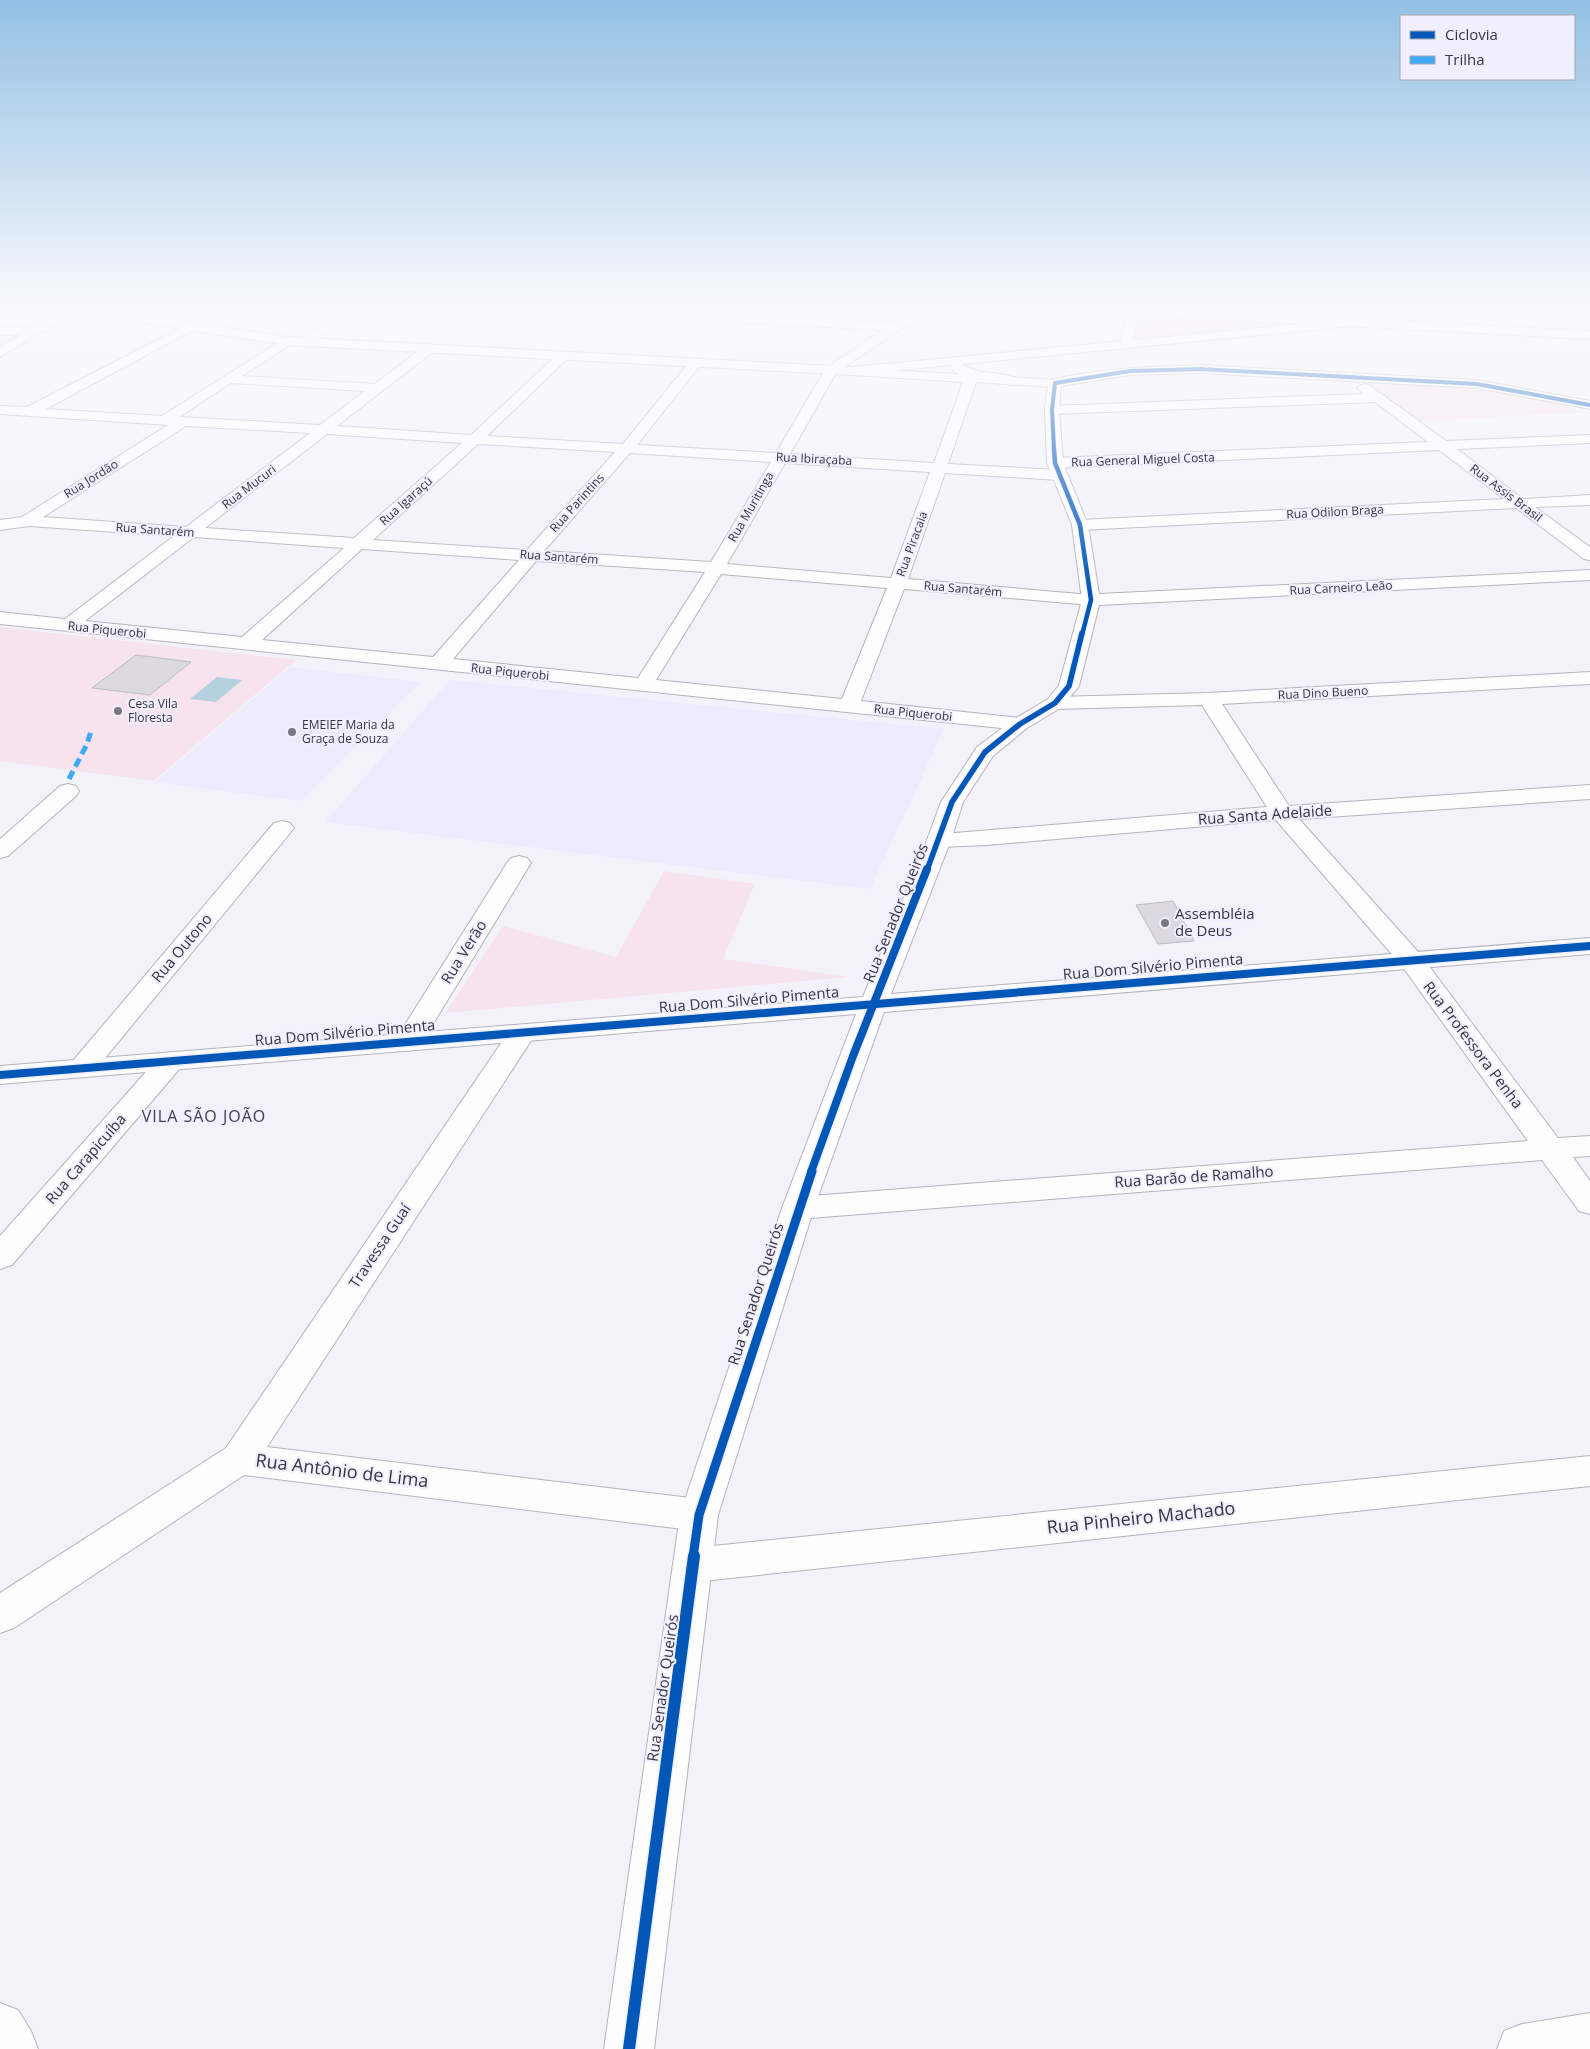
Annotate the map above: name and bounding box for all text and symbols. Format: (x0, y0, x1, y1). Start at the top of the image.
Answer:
legend (1400, 15, 1575, 80)
text: Ciclovia (1445, 24, 1498, 44)
text: Trilha (1445, 49, 1485, 69)
street label: Rua Ibiraçaba (775, 448, 853, 469)
street label: Rua General Miguel Costa (1071, 448, 1215, 471)
street label: Rua Jordão (60, 455, 121, 502)
street label: Rua Assis Brasil (1467, 460, 1546, 525)
street label: Rua Mucuri (218, 461, 279, 513)
street label: Rua Parintins (546, 469, 608, 536)
street label: Rua Muritinga (724, 469, 778, 545)
street label: Rua Igaraçú (376, 472, 436, 529)
street label: Rua Odilon Braga (1286, 500, 1384, 523)
street label: Rua Piracaia (892, 509, 931, 579)
street label: Rua Santarém (115, 518, 195, 541)
street label: Rua Santarém (519, 545, 599, 568)
street label: Rua Carneiro Leão (1289, 576, 1393, 599)
street label: Rua Santarém (923, 577, 1003, 600)
street label: Rua Piquerobi (67, 617, 147, 642)
street label: Rua Piquerobi (470, 659, 550, 684)
street label: Rua Dino Bueno (1277, 682, 1369, 703)
place label: Cesa Vila Floresta (128, 695, 178, 726)
street label: Rua Piquerobi (873, 700, 953, 725)
marker: Cesa Vila Floresta (112, 705, 124, 717)
place label: EMEIEF Maria da Graça de Souza (302, 716, 395, 747)
marker: EMEIEF Maria da Graça de Souza (286, 726, 298, 738)
street label: Rua Santa Adelaide (1197, 799, 1333, 829)
street label: Rua Senador Queirós (858, 840, 932, 985)
place label: Assembléia de Deus (1175, 903, 1255, 940)
street label: Rua Outono (147, 909, 216, 986)
street label: Rua Verão (436, 916, 491, 987)
marker: Assembléia de Deus (1159, 917, 1171, 929)
street label: Rua Dom Silvério Pimenta (1062, 948, 1244, 984)
street label: Rua Professora Penha (1419, 977, 1528, 1112)
street label: Rua Dom Silvério Pimenta (658, 981, 840, 1017)
street label: Rua Dom Silvério Pimenta (254, 1014, 436, 1050)
district label: VILA SÃO JOÃO (142, 1105, 266, 1127)
street label: Rua Carapicuíba (40, 1109, 130, 1208)
street label: Rua Barão de Ramalho (1114, 1160, 1274, 1192)
street label: Travessa Guaí (344, 1198, 415, 1291)
street label: Rua Senador Queirós (723, 1220, 788, 1367)
street label: Rua Antônio de Lima (254, 1447, 430, 1493)
street label: Rua Pinheiro Machado (1045, 1495, 1236, 1539)
street label: Rua Senador Queirós (642, 1613, 682, 1763)

